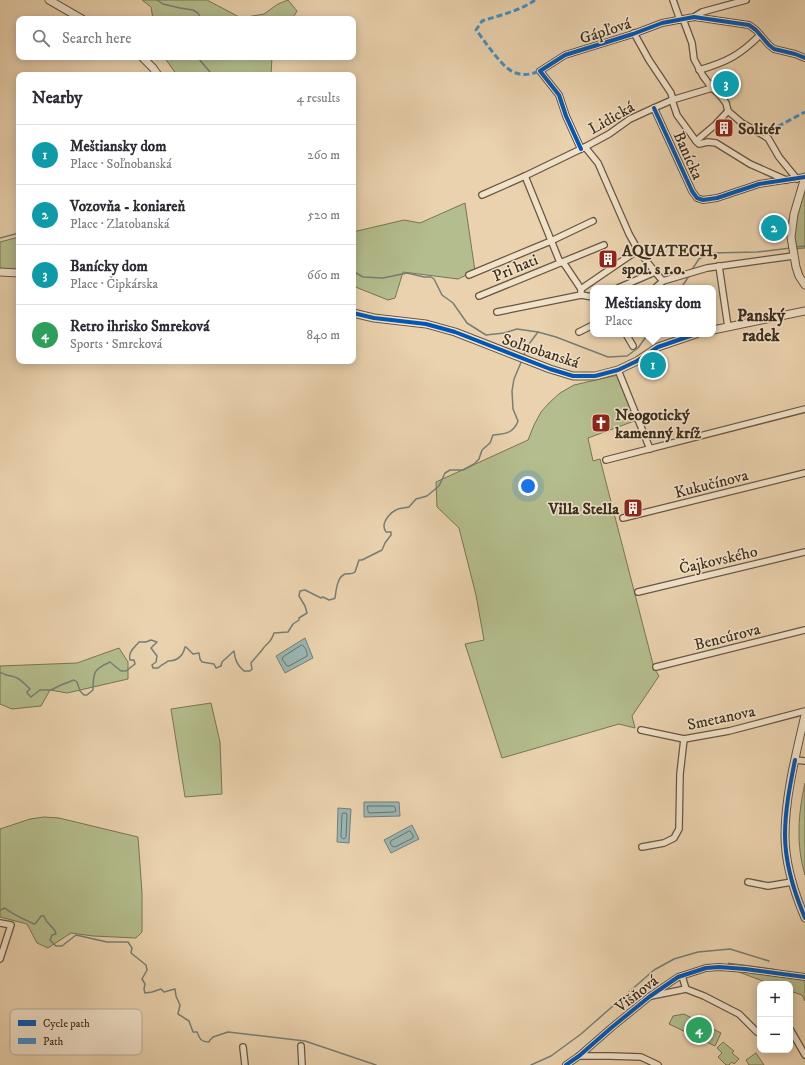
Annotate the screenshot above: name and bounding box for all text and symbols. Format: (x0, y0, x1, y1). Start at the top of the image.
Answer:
street label: Gápľová (577, 13, 634, 49)
search box (16, 16, 356, 60)
icon: search (30, 27, 52, 49)
text: Search here (62, 29, 131, 48)
pin: 3 (713, 69, 739, 99)
text: Nearby (32, 87, 82, 109)
text: 4 results (297, 90, 340, 106)
street label: Lidická (585, 97, 638, 139)
building icon: Solitér (713, 117, 735, 139)
place label: Solitér (738, 119, 782, 139)
street label: Banícka (669, 128, 708, 183)
text: Meštiansky dom (70, 137, 166, 156)
text: 1 (43, 147, 47, 163)
text: 260 m (307, 147, 340, 163)
text: Place · Soľnobanská (70, 156, 172, 172)
text: Vozovňa - koniareň (70, 197, 185, 216)
text: 2 (42, 207, 48, 223)
text: 520 m (308, 207, 340, 223)
pin: 2 (761, 213, 787, 243)
text: Place · Zlatobanská (70, 216, 170, 232)
place label: AQUATECH, spol. s r.o. (621, 241, 718, 279)
building icon: AQUATECH, spol. s r.o. (597, 248, 619, 270)
street label: Pri hati (490, 249, 541, 286)
text: Banícky dom (70, 257, 148, 276)
text: 3 (43, 267, 47, 283)
text: 660 m (307, 267, 340, 283)
text: Place · Čipkárska (70, 276, 158, 292)
popup (590, 285, 716, 337)
text: Meštiansky dom (605, 294, 701, 313)
district label: Panský radek (737, 305, 786, 347)
text: Place (605, 313, 633, 329)
text: Retro ihrisko Smreková (70, 317, 210, 336)
text: 4 (41, 327, 49, 343)
text: 840 m (306, 327, 340, 343)
street label: Soľnobanská (499, 329, 582, 373)
text: Sports · Smreková (70, 336, 162, 352)
pin: 1 (640, 350, 666, 380)
place label: Neogotický kamenný kríž (614, 405, 701, 443)
church icon: Neogotický kamenný kríž (590, 412, 612, 434)
street label: Kukučínova (672, 465, 750, 503)
your location (518, 476, 538, 496)
building icon: Villa Stella (622, 497, 644, 519)
place label: Villa Stella (547, 499, 620, 519)
street label: Čajkovského (677, 541, 760, 579)
street label: Bencúrova (692, 619, 762, 655)
street label: Smetanova (685, 701, 757, 735)
street label: Višňová (610, 971, 662, 1017)
map controls (757, 981, 793, 1053)
button: + (757, 981, 793, 1017)
legend (10, 1009, 142, 1055)
pin: 4 (686, 1015, 712, 1045)
text: Cycle path (43, 1017, 90, 1031)
button: − (757, 1017, 793, 1053)
text: Path (43, 1035, 64, 1049)

